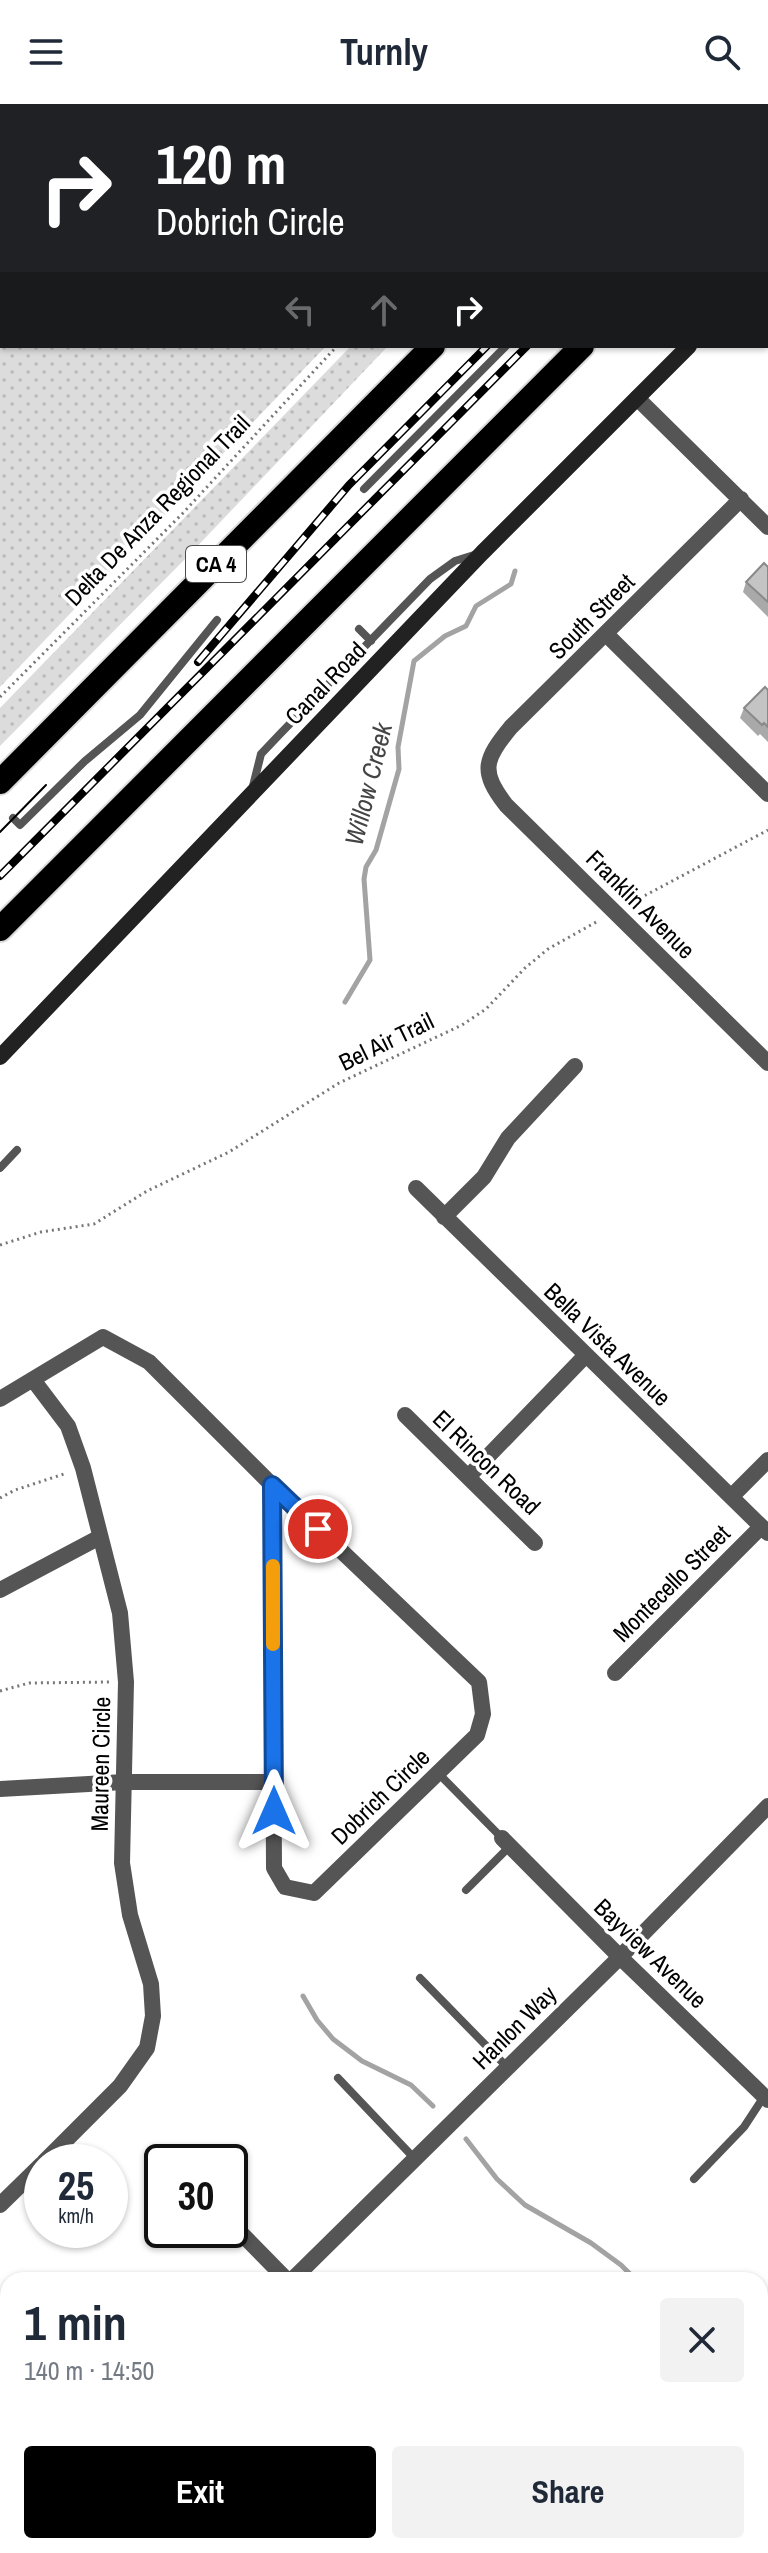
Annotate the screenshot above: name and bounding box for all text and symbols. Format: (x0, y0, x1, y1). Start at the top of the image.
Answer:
text: Turnly (340, 28, 428, 76)
icon: menu (24, 30, 68, 74)
icon: search (700, 30, 744, 74)
text: 120 m (156, 126, 286, 201)
icon: right (24, 136, 128, 240)
text: Dobrich Circle (156, 198, 345, 246)
icon: left (278, 288, 322, 332)
icon: ahead (362, 288, 406, 332)
icon: right (446, 288, 490, 332)
street label: Delta De Anza Regional Trail (57, 408, 257, 612)
road number: CA 4 (186, 546, 246, 582)
street label: South Street (541, 566, 641, 666)
street label: Canal Road (277, 635, 373, 731)
water label: Willow Creek (336, 718, 400, 849)
street label: Franklin Avenue (580, 843, 702, 965)
street label: Bel Air Trail (333, 1004, 439, 1078)
street label: Bella Vista Avenue (538, 1275, 678, 1413)
street label: El Rincon Road (426, 1403, 548, 1521)
pin (284, 1495, 352, 1563)
icon: arrive (296, 1507, 340, 1551)
street label: Montecello Street (606, 1517, 737, 1648)
street label: Maureen Circle (83, 1696, 117, 1832)
street label: Dobrich Circle (324, 1741, 436, 1851)
position arrow (232, 1769, 316, 1853)
street label: Bayview Avenue (588, 1891, 714, 2015)
street label: Hanlon Way (465, 1978, 563, 2076)
speed limit sign: 30 (144, 2144, 248, 2248)
text: 25 (58, 2159, 94, 2212)
text: km/h (58, 2202, 94, 2229)
text: 1 min (24, 2290, 127, 2355)
button: close (660, 2298, 744, 2382)
text: 140 m · 14:50 (24, 2353, 154, 2388)
button: Exit (24, 2446, 376, 2538)
button: Share (392, 2446, 744, 2538)

